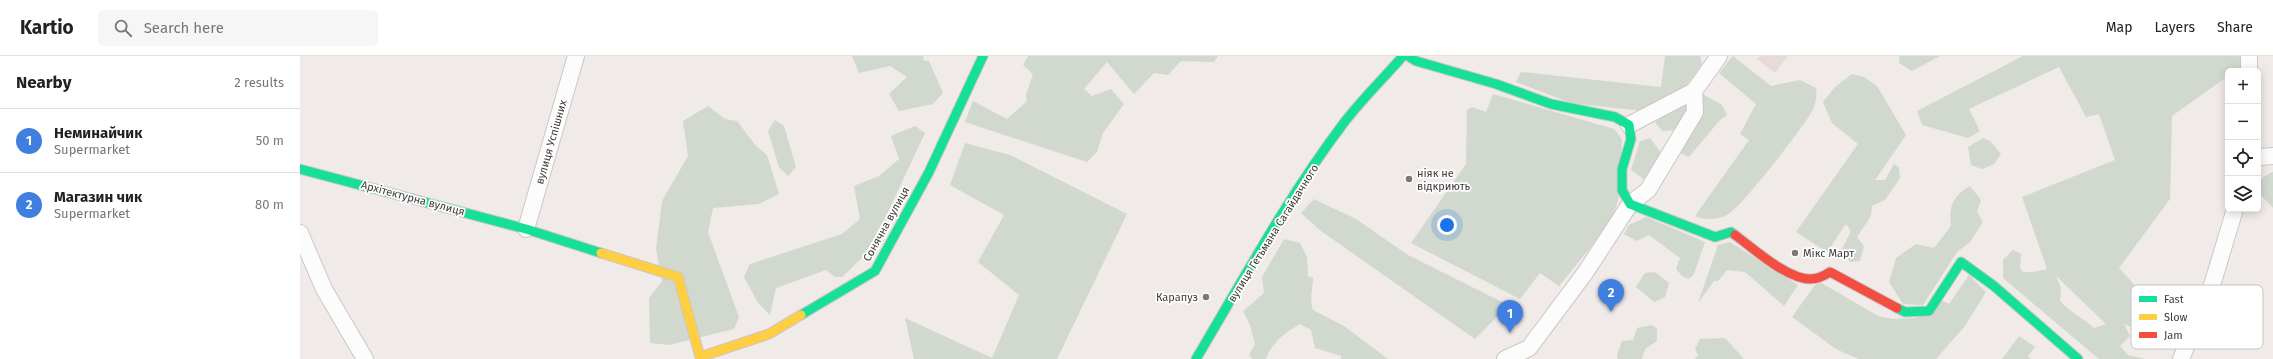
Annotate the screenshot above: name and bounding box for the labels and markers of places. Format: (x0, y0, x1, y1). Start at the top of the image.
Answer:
place label: ніяк не відкриють (1417, 167, 1471, 193)
marker: ніяк не відкриють (1404, 174, 1414, 184)
place label: Мікс Март (1803, 247, 1854, 260)
marker: Мікс Март (1790, 248, 1800, 258)
pin: 2 (1598, 279, 1624, 312)
place label: Карапуз (1156, 291, 1198, 304)
marker: Карапуз (1201, 292, 1211, 302)
pin: 1 (1497, 300, 1523, 333)

